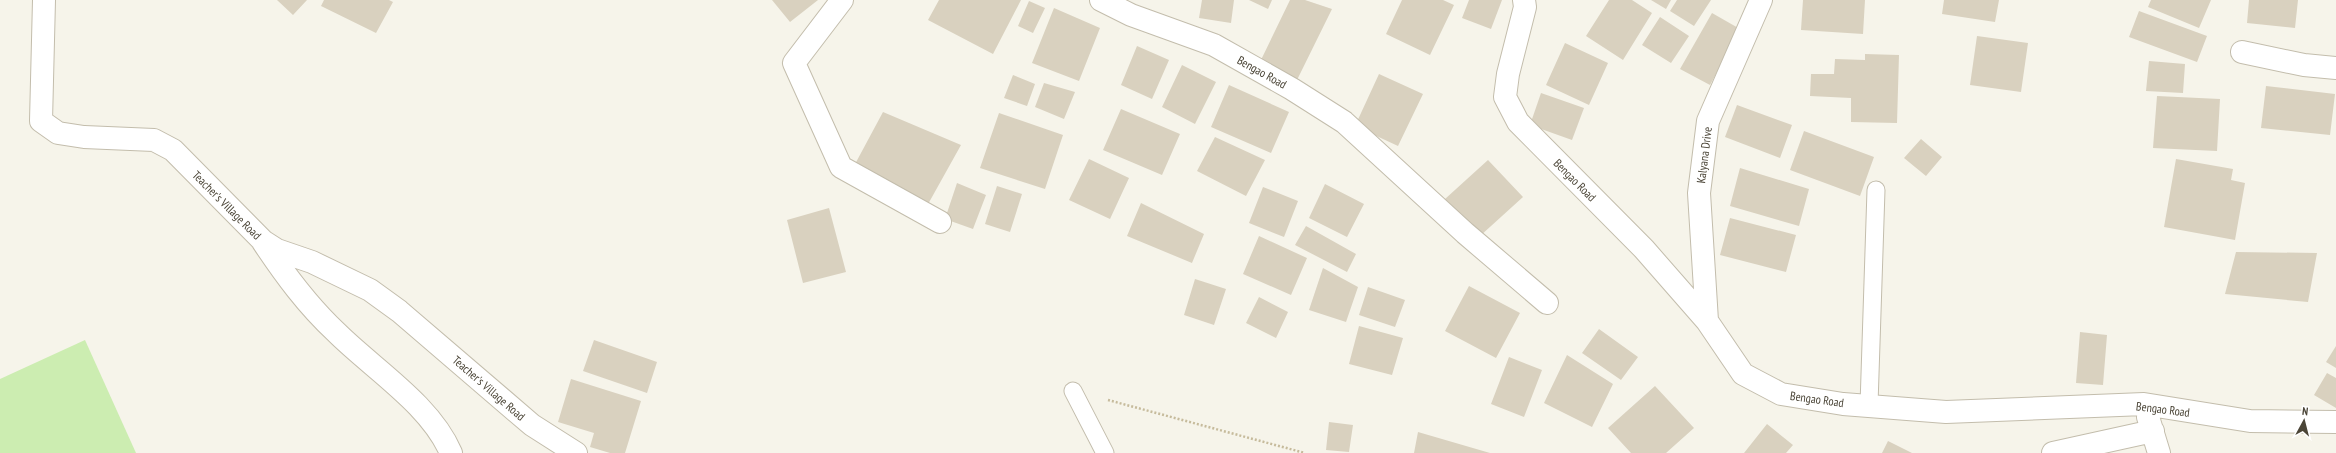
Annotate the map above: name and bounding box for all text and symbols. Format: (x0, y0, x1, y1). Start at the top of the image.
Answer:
street label: Bengao Road (1235, 52, 1289, 92)
street label: Kalyana Drive (1693, 126, 1715, 184)
street label: Bengao Road (1551, 156, 1599, 204)
street label: Teacher's Village Road (189, 167, 265, 243)
street label: Teacher's Village Road (450, 352, 528, 424)
street label: Bengao Road (1789, 388, 1845, 410)
street label: Bengao Road (2135, 398, 2191, 420)
north arrow (2284, 401, 2324, 441)
text: N (2301, 404, 2309, 418)

